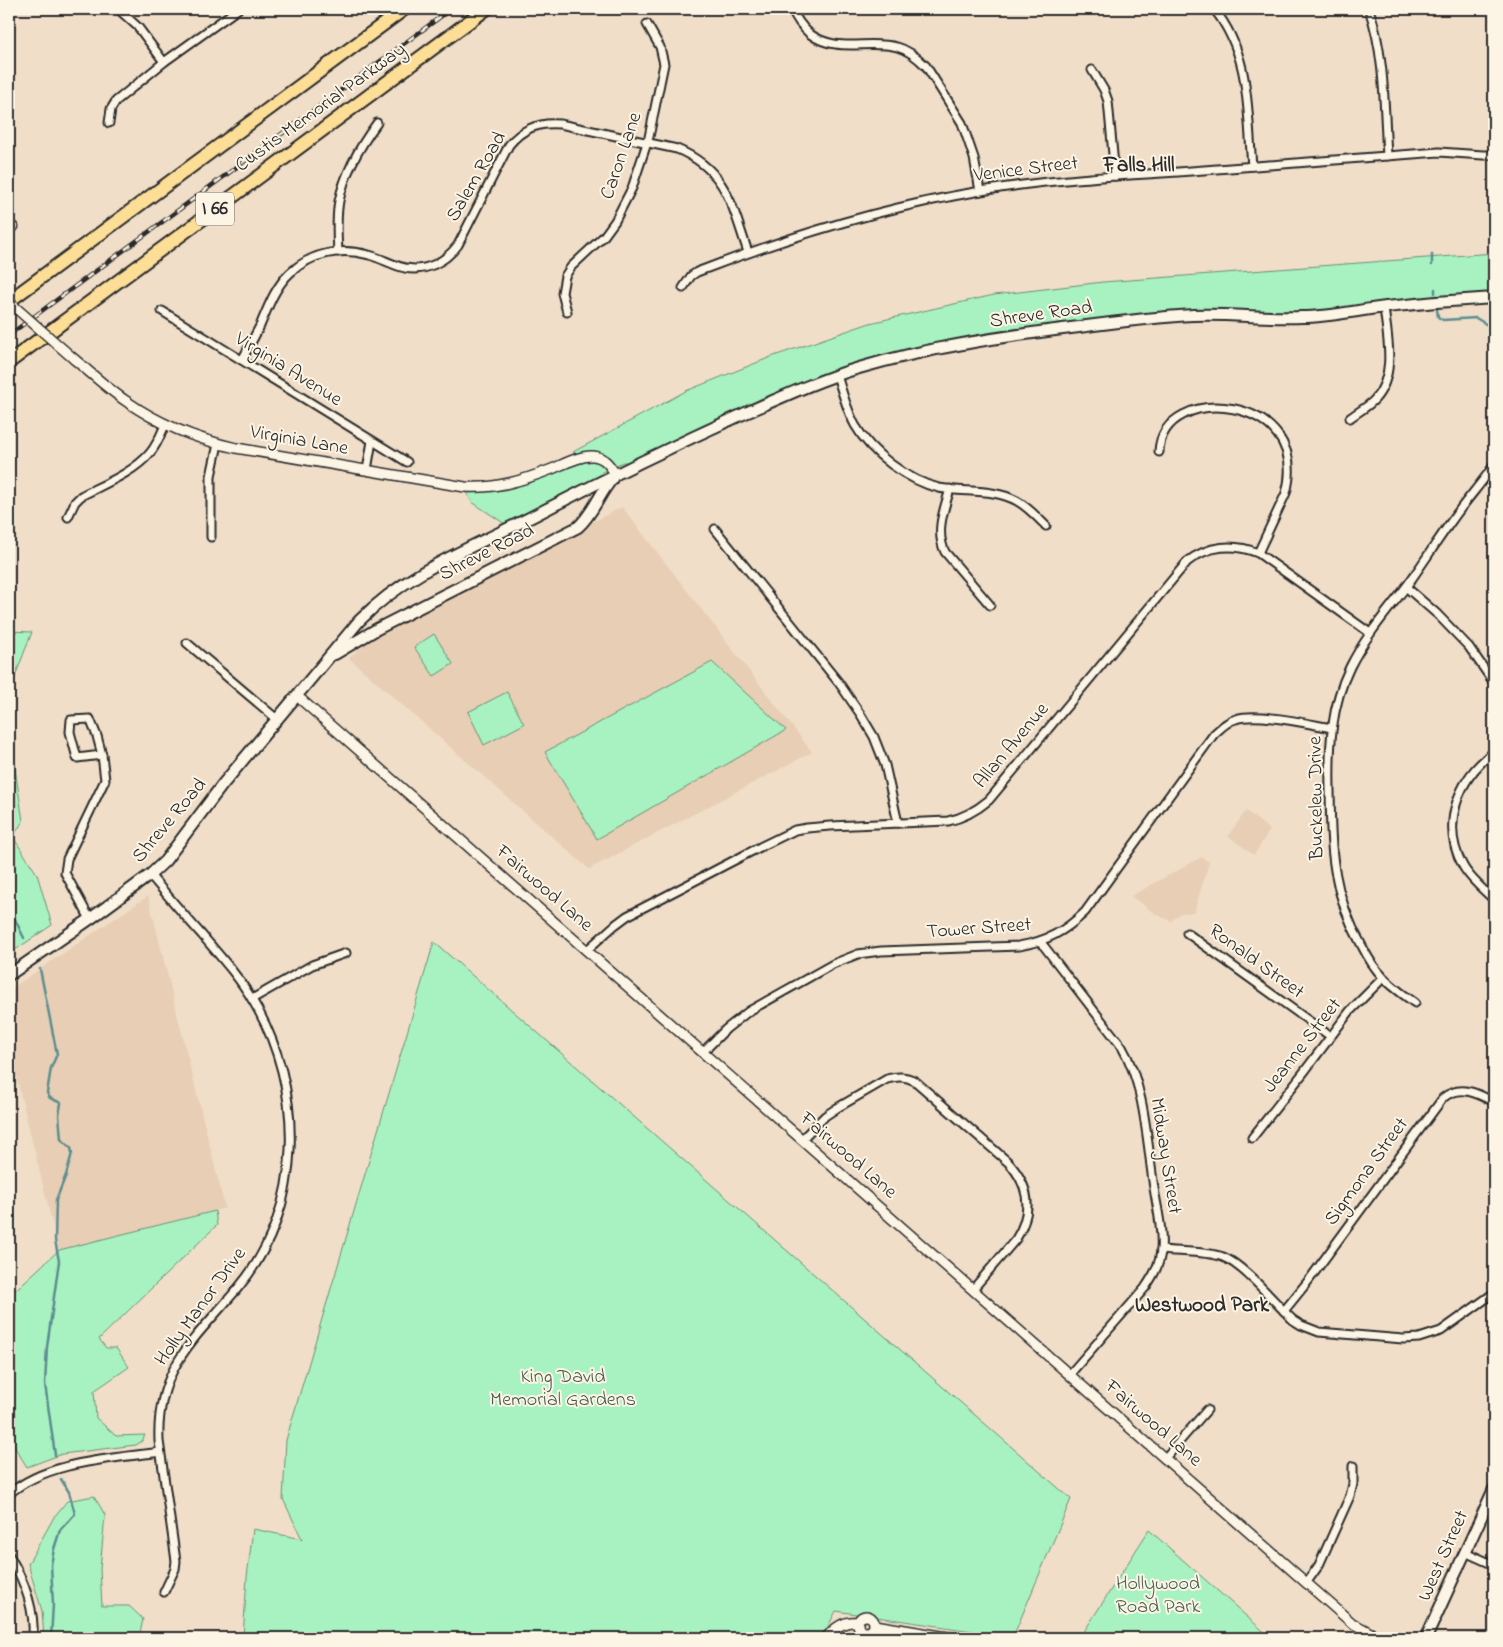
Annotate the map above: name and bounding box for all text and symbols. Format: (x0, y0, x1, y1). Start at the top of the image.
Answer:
street label: Custis Memorial Parkway (229, 36, 413, 180)
street label: Caron Lane (594, 109, 650, 203)
street label: Salem Road (439, 126, 515, 228)
street label: Venice Street (971, 149, 1080, 191)
district label: Falls Hill (1103, 151, 1175, 181)
road number: I 66 (196, 192, 234, 225)
street label: Shreve Road (988, 293, 1094, 337)
street label: Virginia Avenue (227, 325, 347, 415)
street label: Virginia Lane (247, 418, 350, 465)
street label: Shreve Road (434, 517, 540, 589)
street label: Allan Avenue (967, 697, 1057, 795)
street label: Buckelew Drive (1301, 736, 1333, 861)
street label: Shreve Road (126, 772, 214, 870)
street label: Fairwood Lane (488, 838, 599, 940)
street label: Tower Street (926, 911, 1033, 947)
street label: Ronald Street (1202, 917, 1310, 1007)
street label: Jeanne Street (1257, 992, 1350, 1100)
street label: Midway Street (1141, 1096, 1189, 1217)
street label: Fairwood Lane (792, 1105, 903, 1207)
street label: Sigmona Street (1318, 1112, 1417, 1233)
street label: Holly Manor Drive (148, 1242, 254, 1372)
district label: Westwood Park (1135, 1291, 1270, 1321)
park label: King David Memorial Gardens (490, 1363, 636, 1415)
street label: Fairwood Lane (1097, 1373, 1208, 1475)
street label: West Street (1411, 1506, 1477, 1606)
park label: Hollywood Road Park (1116, 1570, 1201, 1622)

